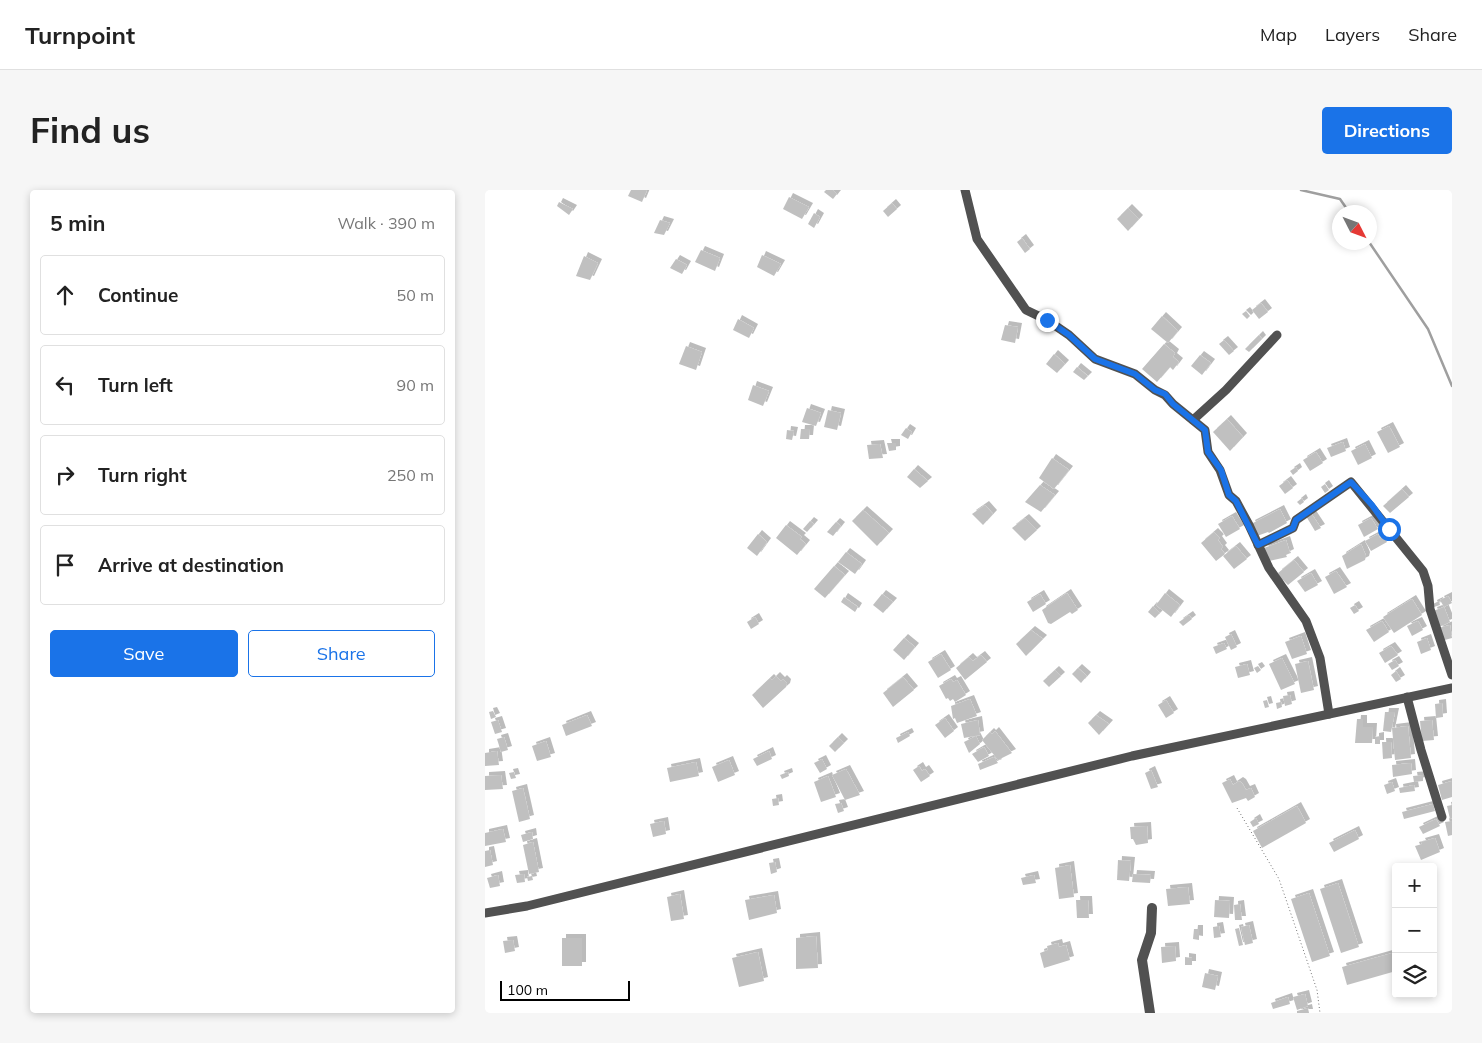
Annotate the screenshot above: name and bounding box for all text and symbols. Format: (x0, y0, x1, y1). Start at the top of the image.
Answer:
text: Turnpoint (25, 20, 135, 50)
text: Map (1260, 23, 1297, 46)
text: Layers (1325, 23, 1380, 46)
text: Share (1408, 23, 1457, 46)
button: Directions (1322, 107, 1452, 154)
text: Find us (30, 108, 150, 152)
north arrow (1332, 205, 1377, 250)
text: 5 min (50, 210, 105, 236)
text: Walk · 390 m (337, 213, 435, 233)
icon: ahead (51, 281, 79, 309)
text: Continue (98, 283, 178, 307)
text: 50 m (397, 285, 434, 305)
route end (1036, 309, 1059, 332)
icon: left (51, 371, 79, 399)
text: Turn left (98, 373, 173, 397)
text: 90 m (397, 375, 434, 395)
icon: right (51, 461, 79, 489)
text: Turn right (98, 463, 187, 487)
text: 250 m (387, 465, 434, 485)
route start (1378, 518, 1401, 541)
icon: arrive (51, 551, 79, 579)
text: Arrive at destination (98, 553, 284, 577)
button: Save (50, 630, 238, 677)
button: Share (248, 630, 435, 677)
map controls (1392, 863, 1437, 998)
button: + (1392, 863, 1437, 908)
button: − (1392, 908, 1437, 953)
button: layers (1392, 953, 1437, 998)
scale bar (500, 978, 630, 1001)
text: 100 m (507, 981, 548, 999)

